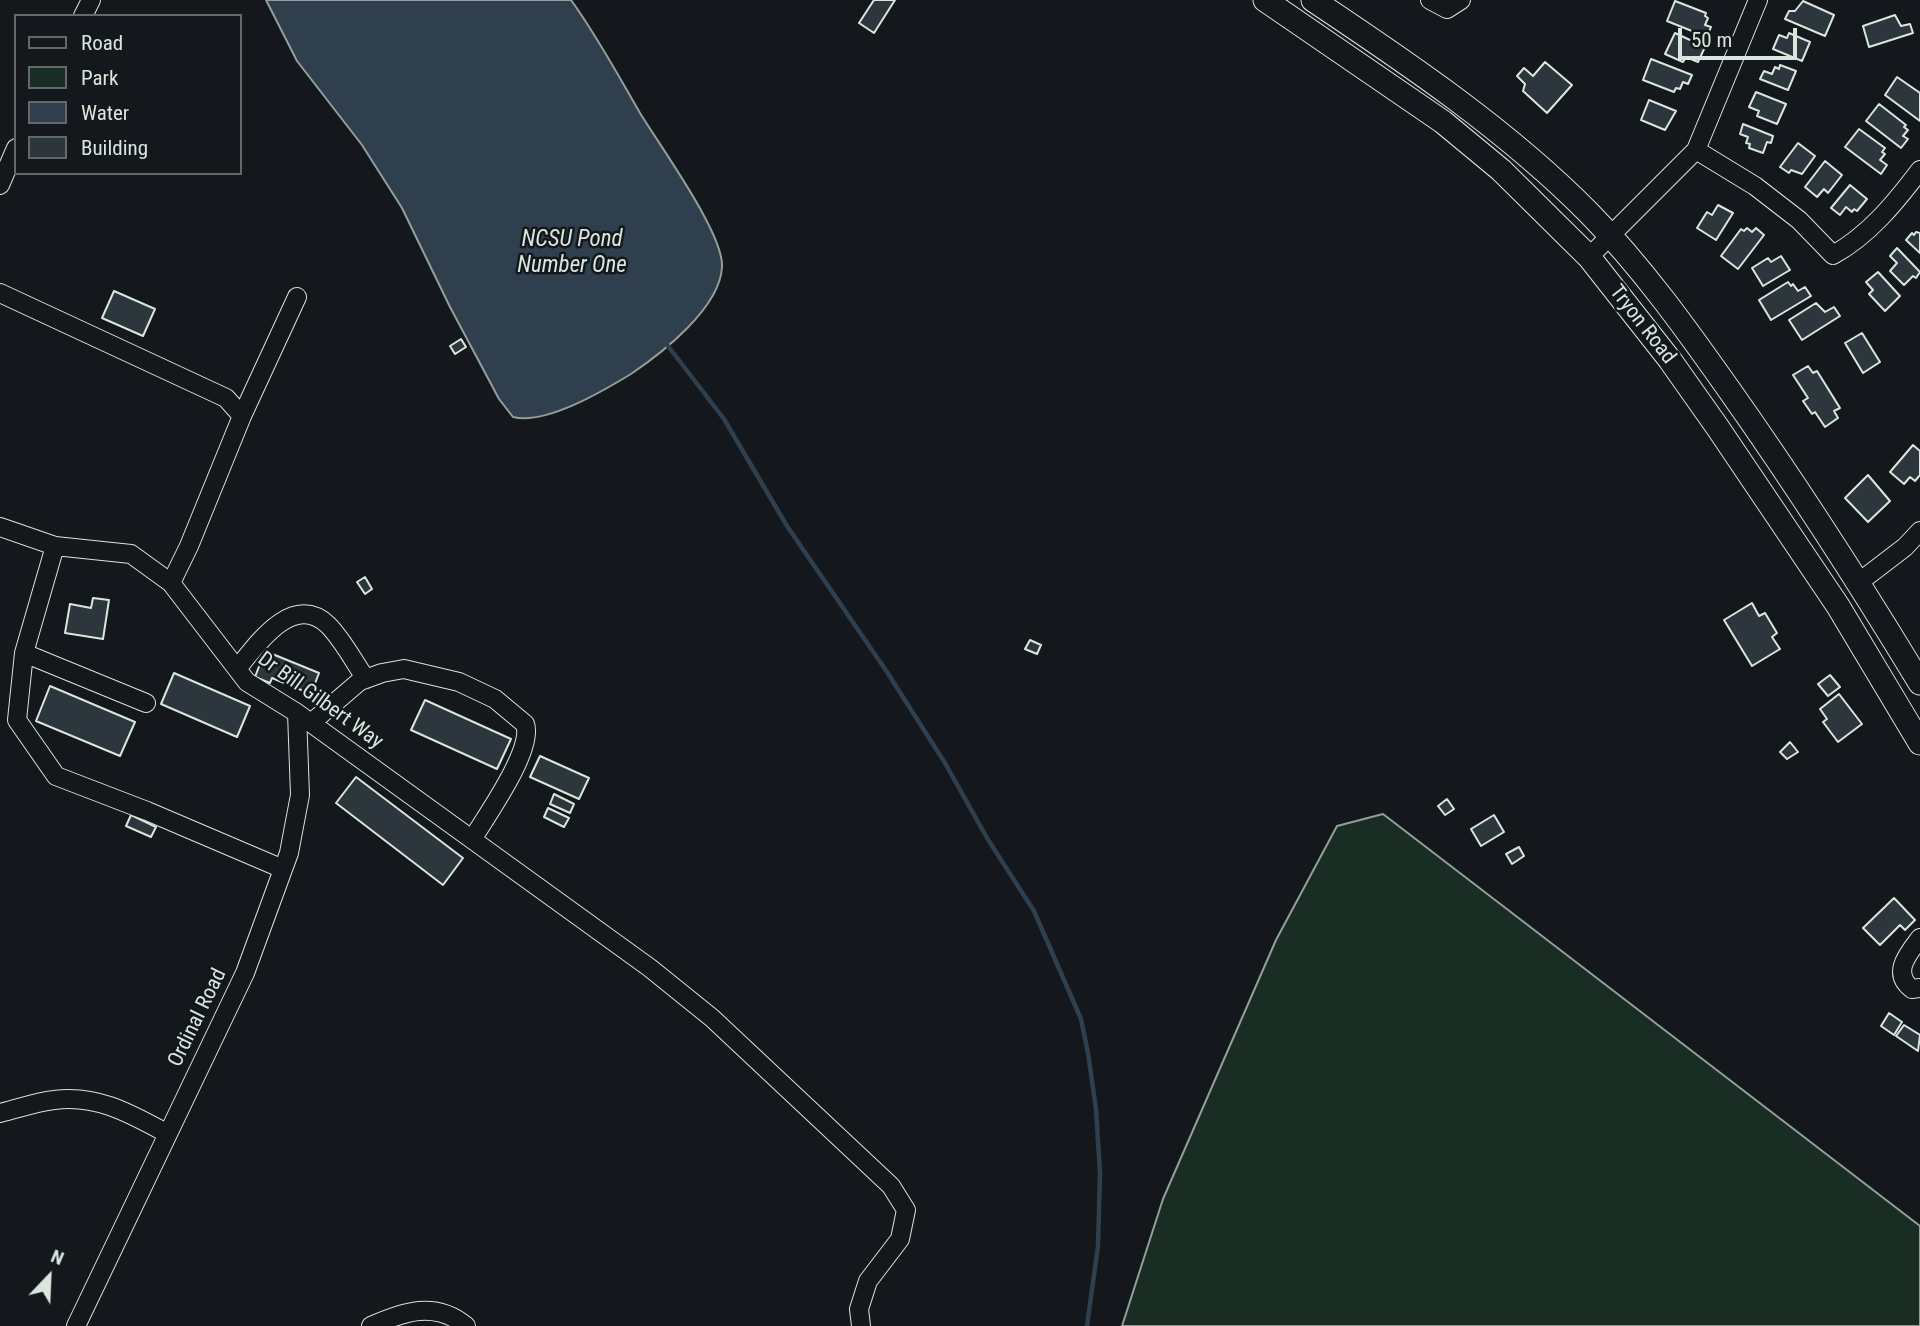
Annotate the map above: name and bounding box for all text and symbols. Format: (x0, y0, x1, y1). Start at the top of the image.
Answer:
legend (14, 14, 242, 175)
scale bar (1682, 14, 1801, 58)
text: 50 m (1691, 28, 1732, 52)
text: Road (81, 31, 123, 55)
text: Park (81, 66, 118, 90)
text: Water (81, 101, 129, 125)
text: Building (81, 136, 148, 160)
water label: NCSU Pond Number One (517, 226, 627, 280)
street label: Tryon Road (1603, 281, 1681, 369)
street label: Dr Bill Gilbert Way (253, 647, 387, 755)
street label: Ordinal Road (163, 965, 233, 1071)
north arrow (14, 1242, 84, 1312)
text: N (48, 1244, 67, 1270)

